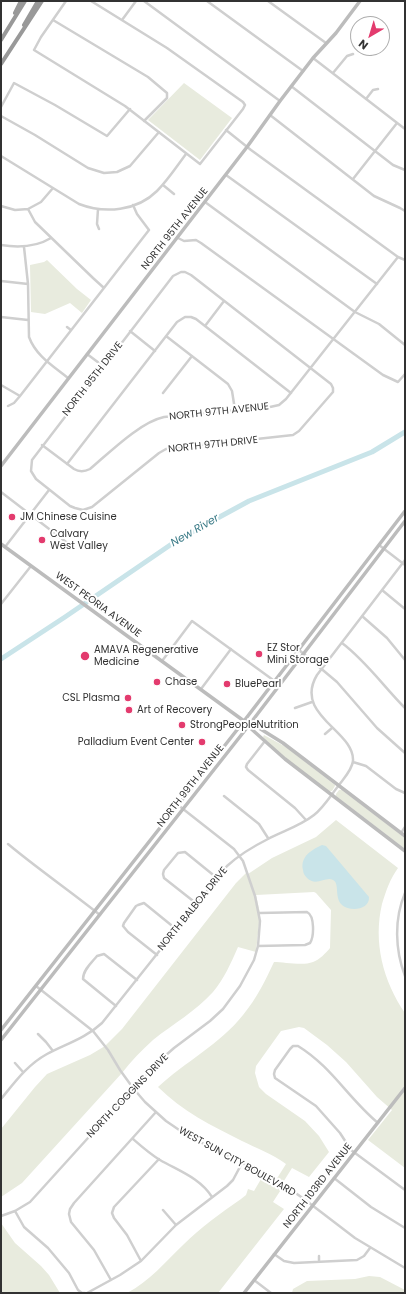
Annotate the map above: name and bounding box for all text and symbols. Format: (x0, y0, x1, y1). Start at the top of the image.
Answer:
north arrow (350, 16, 390, 56)
text: N (355, 36, 371, 54)
street label: NORTH 95TH AVENUE (139, 185, 211, 273)
street label: NORTH 95TH DRIVE (60, 339, 126, 419)
street label: NORTH 97TH AVENUE (169, 401, 269, 423)
street label: NORTH 97TH DRIVE (168, 434, 258, 456)
place label: JM Chinese Cuisine (20, 511, 117, 523)
marker: JM Chinese Cuisine (7, 512, 17, 522)
water label: New River (169, 512, 221, 550)
place label: Calvary West Valley (50, 528, 108, 552)
marker: Calvary West Valley (37, 535, 47, 545)
street label: WEST PEORIA AVENUE (53, 570, 143, 640)
place label: EZ Stor Mini Storage (267, 642, 329, 666)
place label: AMAVA Regenerative Medicine (94, 644, 198, 668)
marker: EZ Stor Mini Storage (254, 649, 264, 659)
marker: AMAVA Regenerative Medicine (79, 650, 91, 662)
place label: Chase (165, 676, 197, 688)
marker: Chase (152, 677, 162, 687)
place label: BluePearl (235, 678, 281, 690)
marker: BluePearl (222, 679, 232, 689)
place label: CSL Plasma (62, 692, 120, 704)
marker: CSL Plasma (123, 693, 133, 703)
place label: Art of Recovery (137, 704, 212, 716)
marker: Art of Recovery (124, 705, 134, 715)
place label: StrongPeopleNutrition (190, 719, 299, 731)
marker: StrongPeopleNutrition (177, 720, 187, 730)
place label: Palladium Event Center (78, 736, 194, 748)
marker: Palladium Event Center (197, 737, 207, 747)
street label: NORTH 99TH AVENUE (155, 742, 227, 830)
street label: NORTH BALBOA DRIVE (156, 865, 230, 953)
street label: NORTH COGGINS DRIVE (85, 1051, 171, 1141)
street label: WEST SUN CITY BOULEVARD (176, 1125, 298, 1199)
street label: NORTH 103RD AVENUE (281, 1141, 355, 1231)

